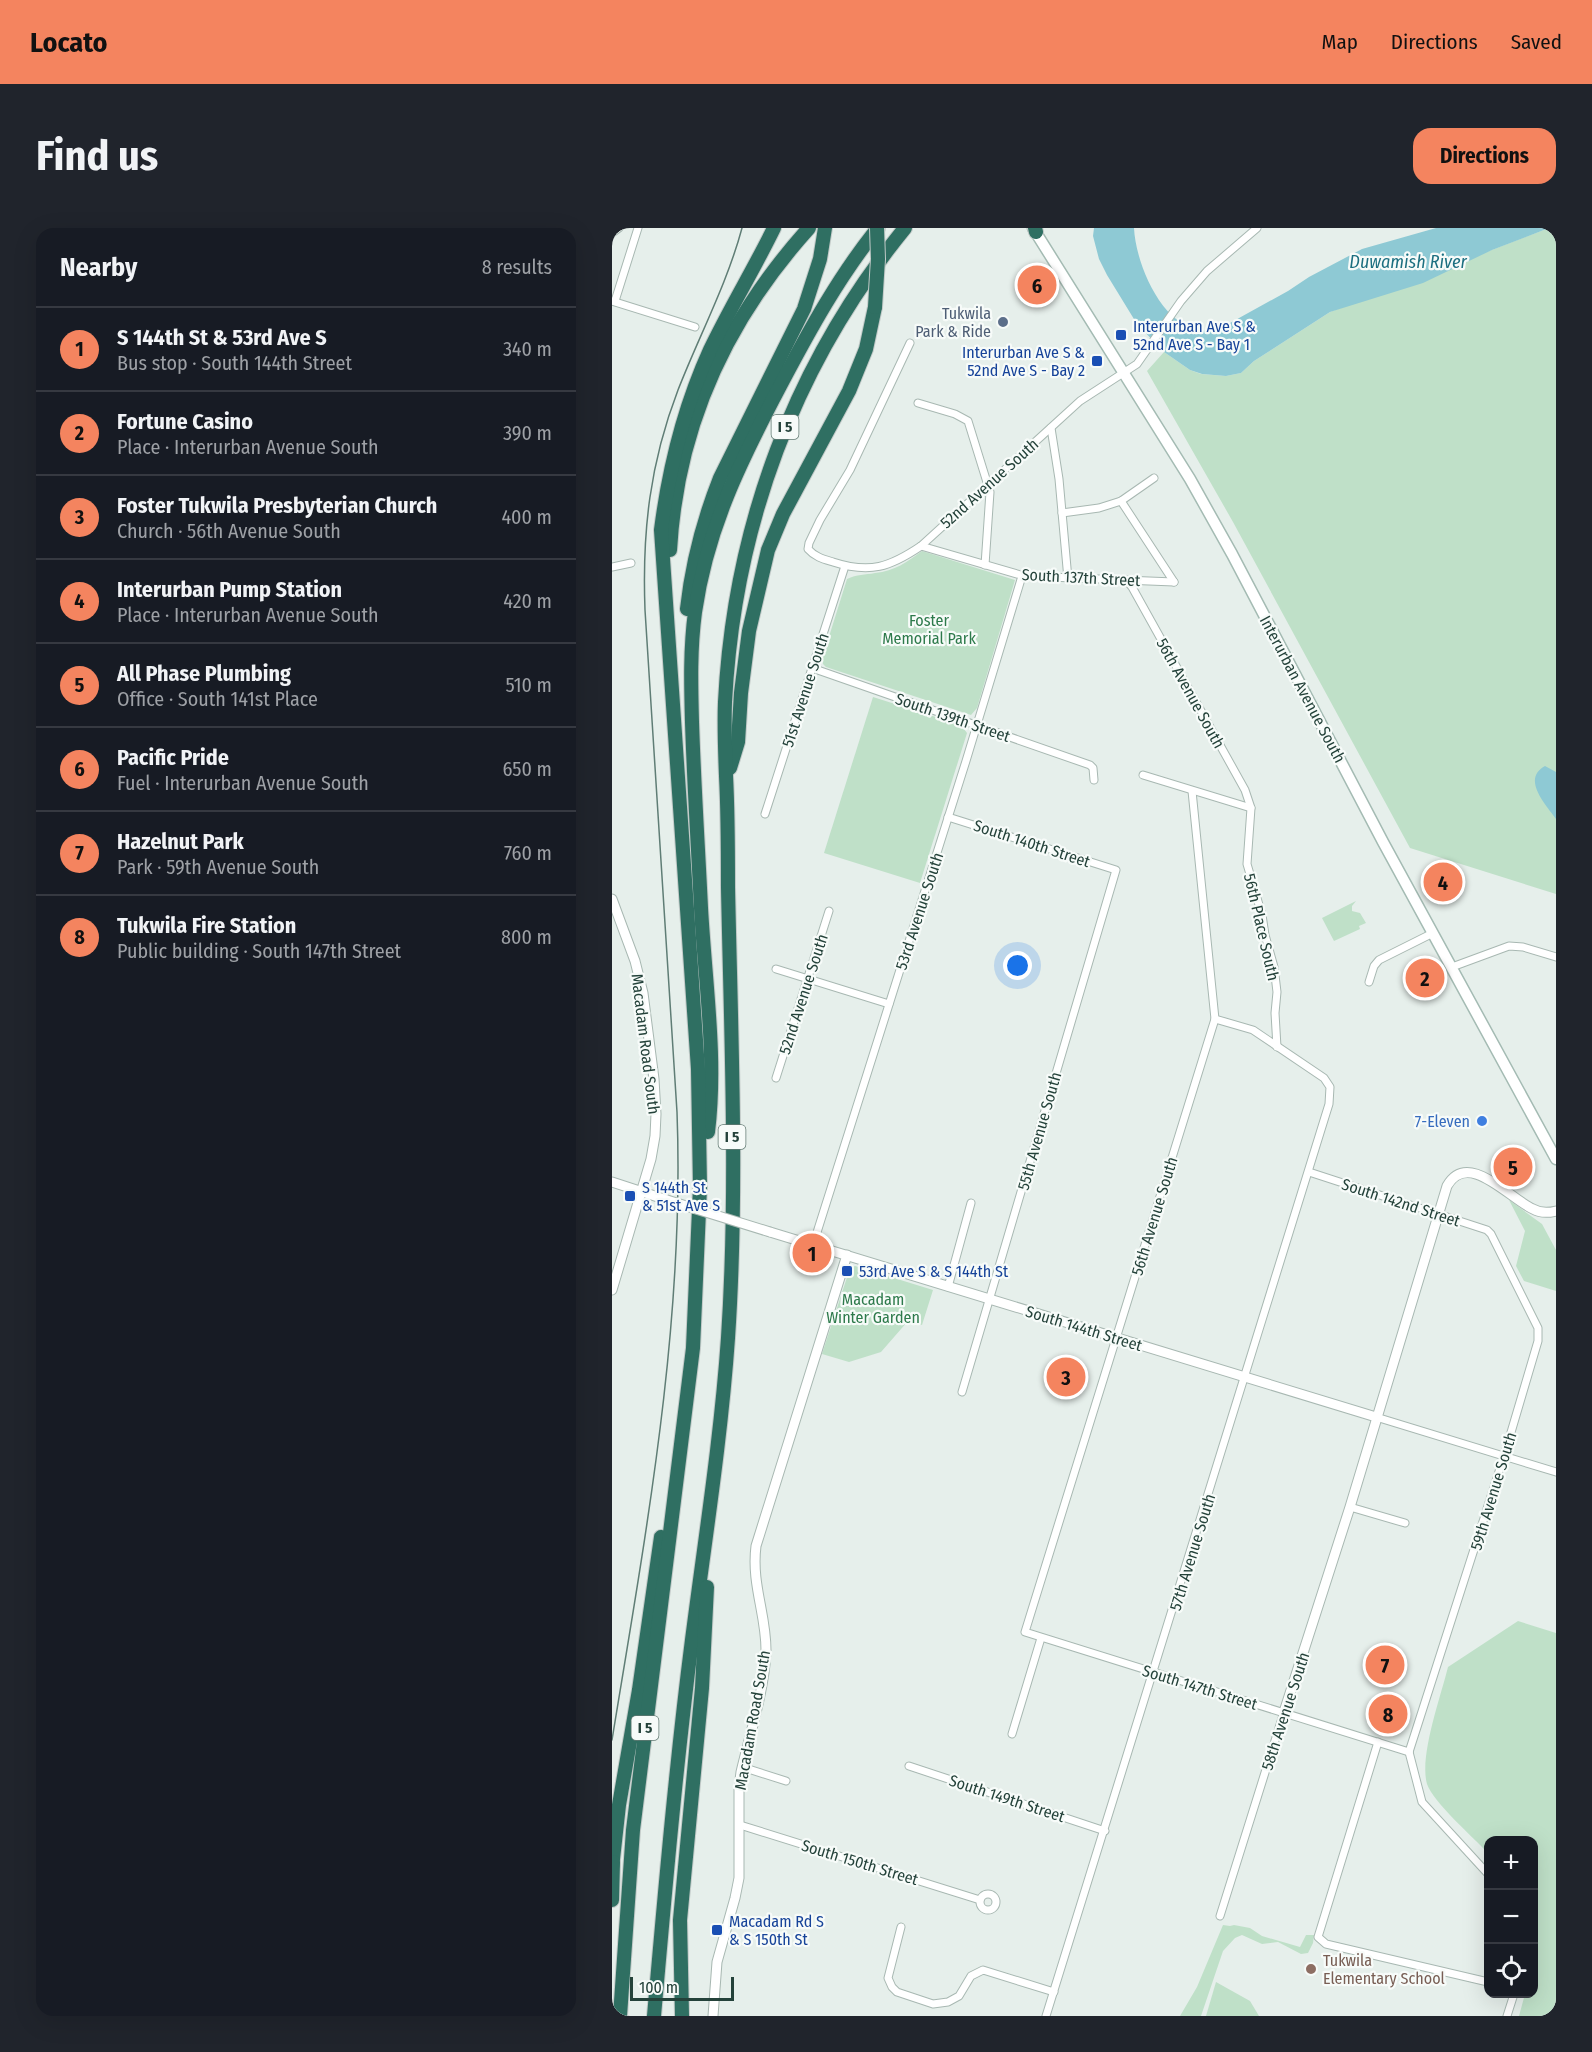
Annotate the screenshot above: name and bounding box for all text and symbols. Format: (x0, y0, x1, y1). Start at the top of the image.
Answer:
text: Locato (30, 26, 108, 59)
text: Map (1321, 29, 1358, 55)
text: Directions (1391, 29, 1478, 55)
text: Saved (1511, 29, 1562, 55)
button: Directions (1413, 128, 1556, 184)
text: Find us (36, 131, 158, 181)
water label: Duwamish River (1349, 251, 1467, 273)
text: Nearby (60, 252, 137, 283)
text: 8 results (482, 255, 552, 279)
pin: 6 (1018, 262, 1056, 308)
place label: Tukwila Park & Ride (915, 304, 991, 341)
marker: Tukwila Park & Ride (996, 315, 1010, 329)
place label: Interurban Ave S & 52nd Ave S - Bay 1 (1133, 317, 1256, 354)
text: S 144th St & 53rd Ave S (117, 324, 327, 351)
marker: Interurban Ave S & 52nd Ave S - Bay 1 (1114, 328, 1128, 342)
text: 1 (75, 337, 84, 361)
text: 340 m (503, 337, 552, 361)
place label: Interurban Ave S & 52nd Ave S - Bay 2 (962, 343, 1085, 380)
text: Bus stop · South 144th Street (117, 351, 352, 375)
marker: Interurban Ave S & 52nd Ave S - Bay 2 (1090, 354, 1104, 368)
text: Fortune Casino (117, 408, 253, 435)
road number: I 5 (772, 415, 798, 439)
text: 2 (75, 421, 84, 445)
text: 390 m (503, 421, 552, 445)
street label: 52nd Avenue South (936, 434, 1042, 532)
text: Place · Interurban Avenue South (117, 435, 379, 459)
text: Foster Tukwila Presbyterian Church (117, 492, 437, 519)
text: 3 (75, 505, 84, 529)
text: 400 m (501, 505, 552, 529)
text: Church · 56th Avenue South (117, 519, 341, 543)
street label: South 137th Street (1021, 565, 1142, 590)
text: Interurban Pump Station (117, 576, 342, 603)
text: 4 (74, 589, 85, 613)
text: 420 m (503, 589, 552, 613)
text: Place · Interurban Avenue South (117, 603, 379, 627)
park label: Foster Memorial Park (882, 611, 976, 648)
street label: Interurban Avenue South (1256, 613, 1349, 766)
street label: 51st Avenue South (778, 631, 833, 750)
street label: 56th Avenue South (1152, 635, 1229, 752)
text: All Phase Plumbing (117, 660, 291, 687)
text: 5 (75, 673, 84, 697)
text: 510 m (506, 673, 552, 697)
text: Office · South 141st Place (117, 687, 318, 711)
street label: South 139th Street (893, 689, 1013, 746)
text: Pacific Pride (117, 744, 229, 771)
text: 6 (74, 757, 85, 781)
text: 650 m (503, 757, 552, 781)
text: Fuel · Interurban Avenue South (117, 771, 369, 795)
street label: South 140th Street (971, 816, 1093, 871)
text: Hazelnut Park (117, 828, 244, 855)
text: 7 (75, 841, 84, 865)
text: 760 m (504, 841, 552, 865)
street label: 53rd Avenue South (892, 850, 947, 972)
text: Park · 59th Avenue South (117, 855, 319, 879)
pin: 4 (1424, 860, 1462, 904)
street label: 56th Place South (1240, 872, 1283, 983)
text: Tukwila Fire Station (117, 912, 296, 939)
text: 8 (74, 925, 85, 949)
text: 800 m (501, 925, 552, 949)
street label: 52nd Avenue South (775, 932, 832, 1057)
text: Public building · South 147th Street (117, 939, 401, 963)
your location (1003, 951, 1032, 980)
pin: 2 (1406, 956, 1444, 1000)
street label: Macadam Road South (627, 973, 664, 1115)
street label: 55th Avenue South (1014, 1070, 1065, 1192)
place label: 7-Eleven (1415, 1112, 1470, 1131)
marker: 7-Eleven (1475, 1114, 1489, 1128)
road number: I 5 (718, 1125, 746, 1149)
pin: 5 (1494, 1144, 1532, 1190)
street label: 56th Avenue South (1127, 1155, 1182, 1278)
street label: South 142nd Street (1339, 1174, 1463, 1231)
place label: S 144th St & 51st Ave S (642, 1178, 720, 1215)
marker: S 144th St & 51st Ave S (623, 1189, 637, 1203)
pin: 1 (792, 1230, 832, 1276)
place label: 53rd Ave S & S 144th St (859, 1262, 1009, 1281)
marker: 53rd Ave S & S 144th St (840, 1264, 854, 1278)
park label: Macadam Winter Garden (826, 1290, 920, 1327)
street label: South 144th Street (1023, 1302, 1145, 1355)
pin: 3 (1046, 1354, 1086, 1400)
street label: 59th Avenue South (1466, 1430, 1520, 1553)
street label: 57th Avenue South (1166, 1491, 1219, 1613)
pin: 7 (1366, 1642, 1404, 1688)
street label: Macadam Road South (731, 1649, 774, 1791)
street label: 58th Avenue South (1257, 1650, 1314, 1773)
street label: South 147th Street (1140, 1661, 1260, 1714)
pin: 8 (1368, 1692, 1408, 1736)
road number: I 5 (632, 1716, 658, 1740)
street label: South 149th Street (947, 1771, 1068, 1826)
street label: South 150th Street (799, 1836, 921, 1889)
map controls (1484, 1836, 1538, 1998)
button: + (1484, 1836, 1538, 1890)
button: − (1484, 1890, 1538, 1944)
place label: Macadam Rd S & S 150th St (729, 1912, 824, 1949)
marker: Macadam Rd S & S 150th St (710, 1923, 724, 1937)
button: locate (1484, 1944, 1538, 1998)
place label: Tukwila Elementary School (1323, 1951, 1445, 1988)
marker: Tukwila Elementary School (1304, 1962, 1318, 1976)
scale bar (630, 1974, 734, 2002)
text: 100 m (639, 1978, 678, 1997)

